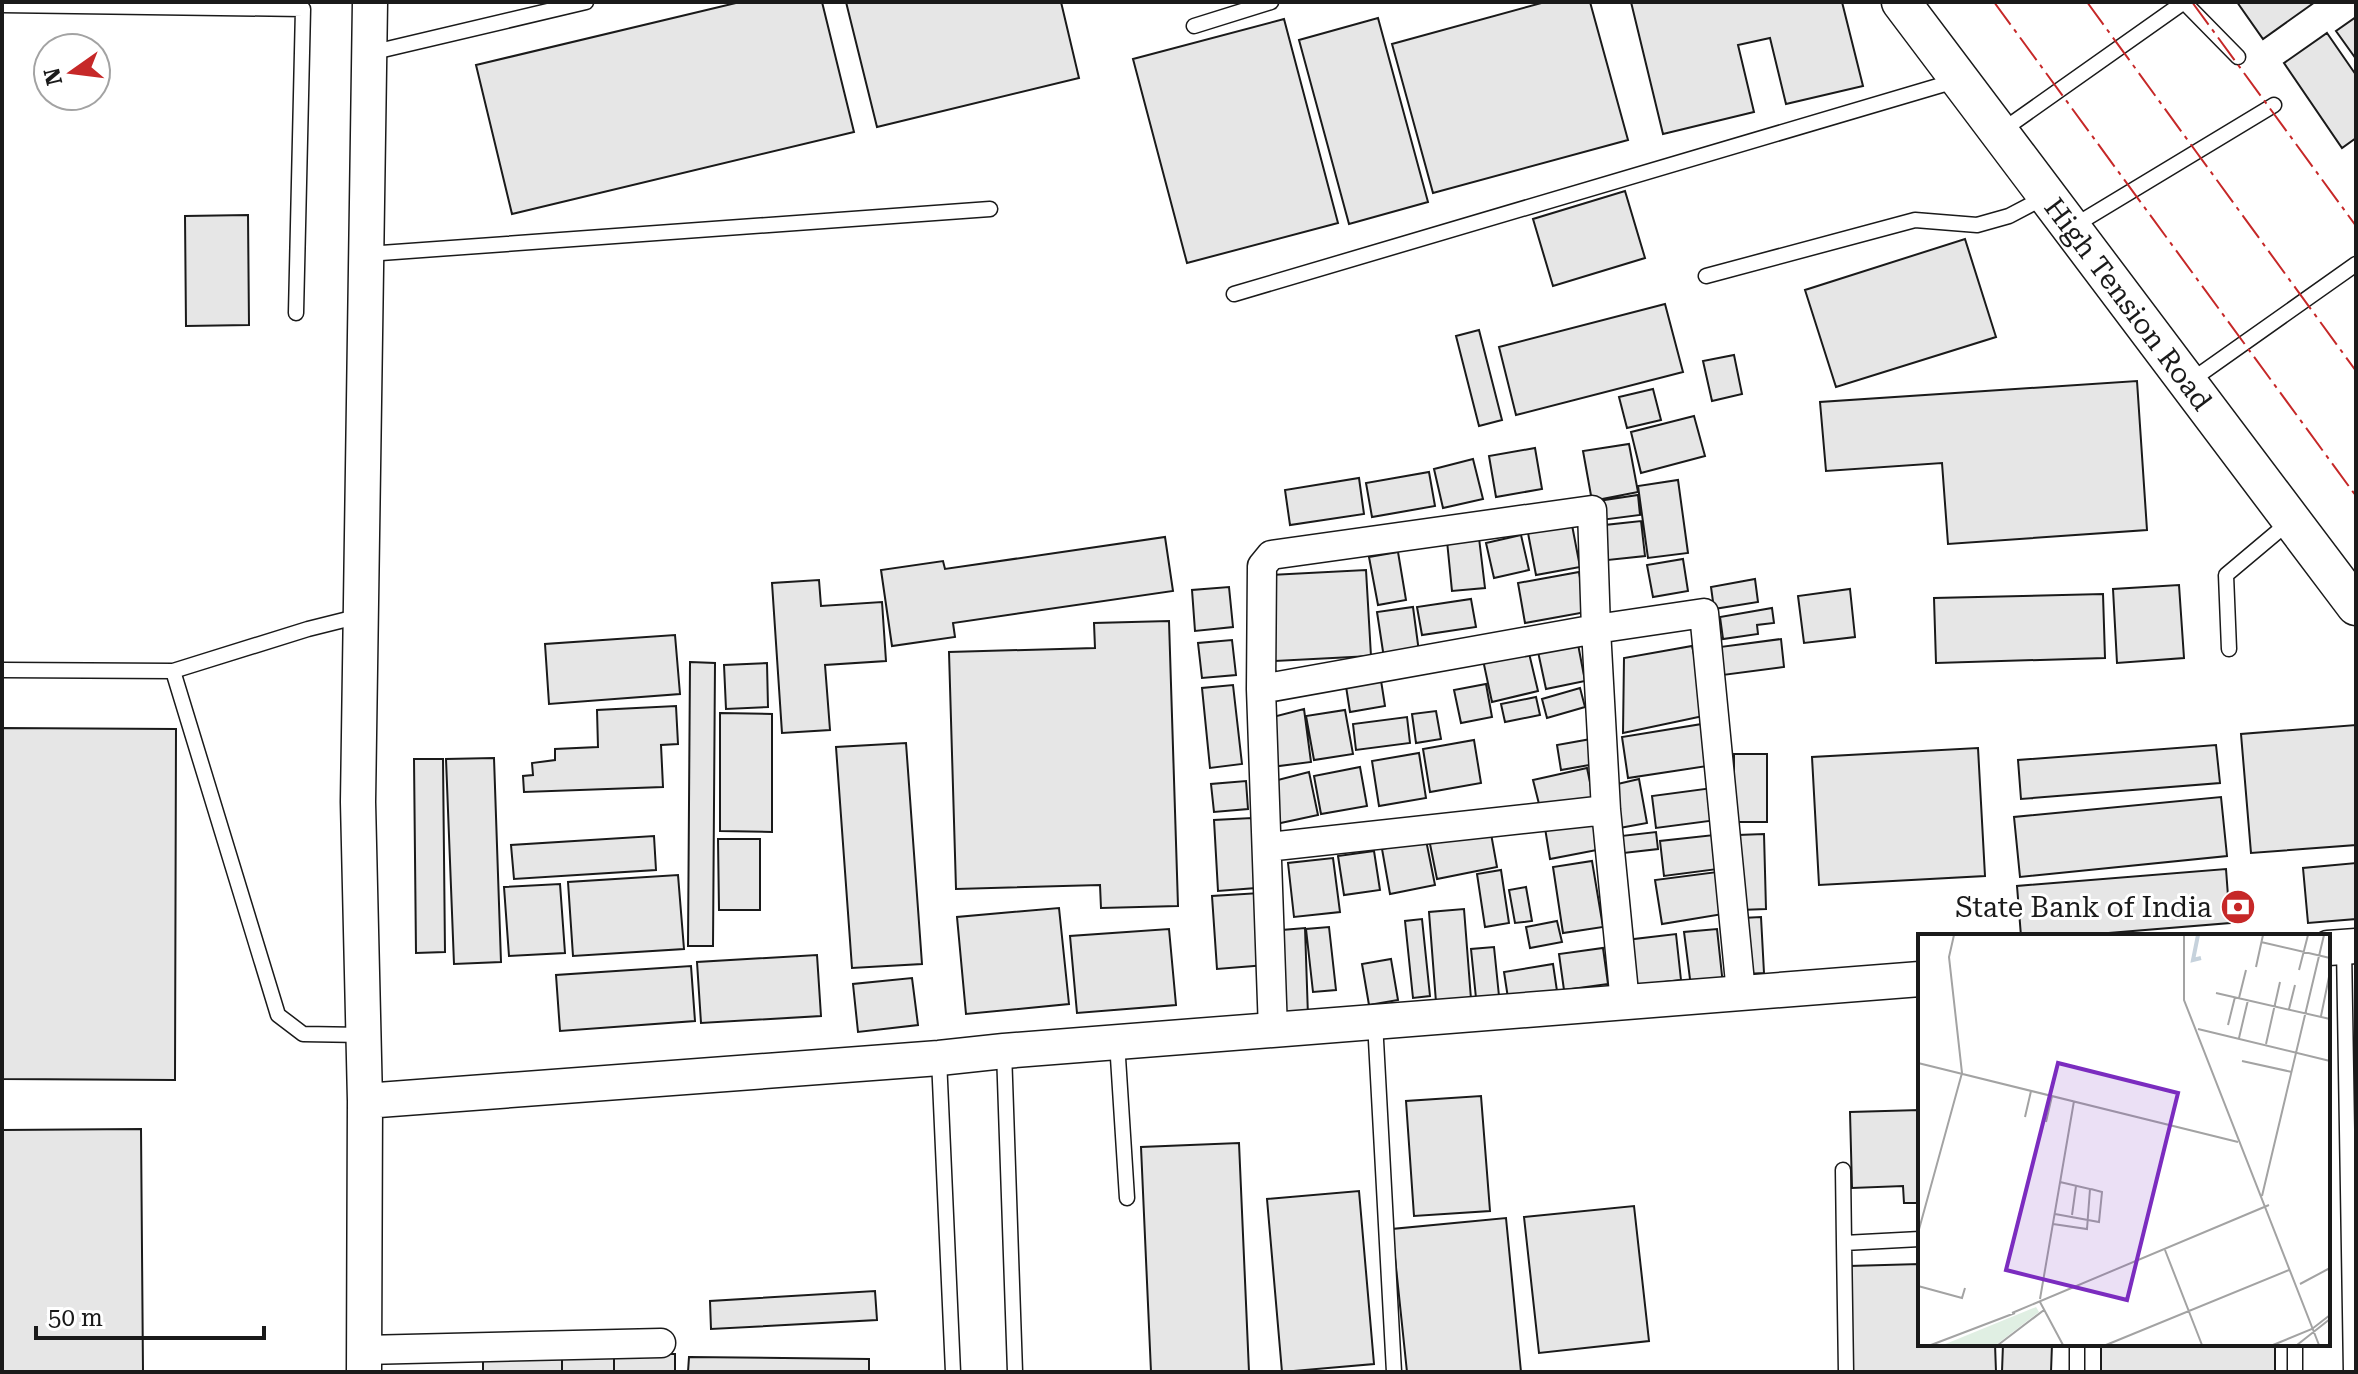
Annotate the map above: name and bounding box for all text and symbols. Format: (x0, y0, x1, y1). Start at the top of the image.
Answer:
north arrow (32, 32, 112, 112)
text: N (39, 65, 67, 88)
street label: High Tension Road (2037, 192, 2219, 417)
bank icon: State Bank of India (2219, 888, 2257, 926)
place label: State Bank of India (1955, 891, 2212, 924)
inset map (1918, 934, 2330, 1346)
scale bar (36, 1290, 264, 1340)
text: 50 m (48, 1304, 103, 1332)

